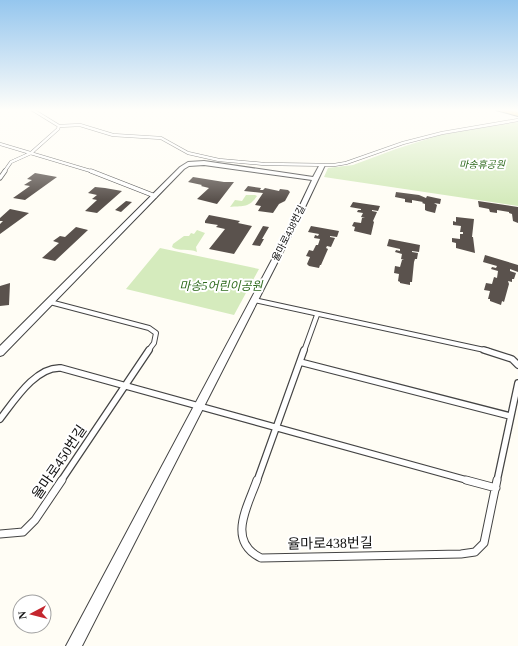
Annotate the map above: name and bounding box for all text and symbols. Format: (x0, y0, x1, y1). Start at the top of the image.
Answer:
park label: 마송휴공원 (459, 159, 506, 170)
street label: 율마로438번길 (270, 204, 307, 263)
park label: 마송5어린이공원 (179, 279, 264, 293)
street label: 율마로450번길 (29, 423, 90, 502)
street label: 율마로438번길 (287, 535, 373, 552)
north arrow (12, 594, 52, 634)
text: N (16, 610, 29, 620)

